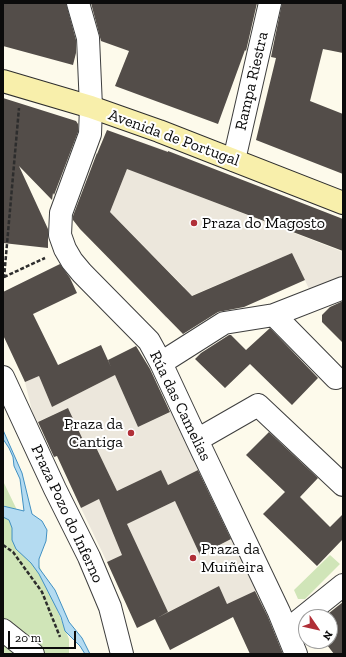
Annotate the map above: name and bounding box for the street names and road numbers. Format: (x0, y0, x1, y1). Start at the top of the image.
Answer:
street label: Rampa Riestra (231, 30, 273, 132)
street label: Avenida de Portugal (106, 105, 242, 171)
street label: Rúa das Camelias (145, 348, 215, 464)
street label: Praza Pozo do Inferno (27, 442, 107, 586)

